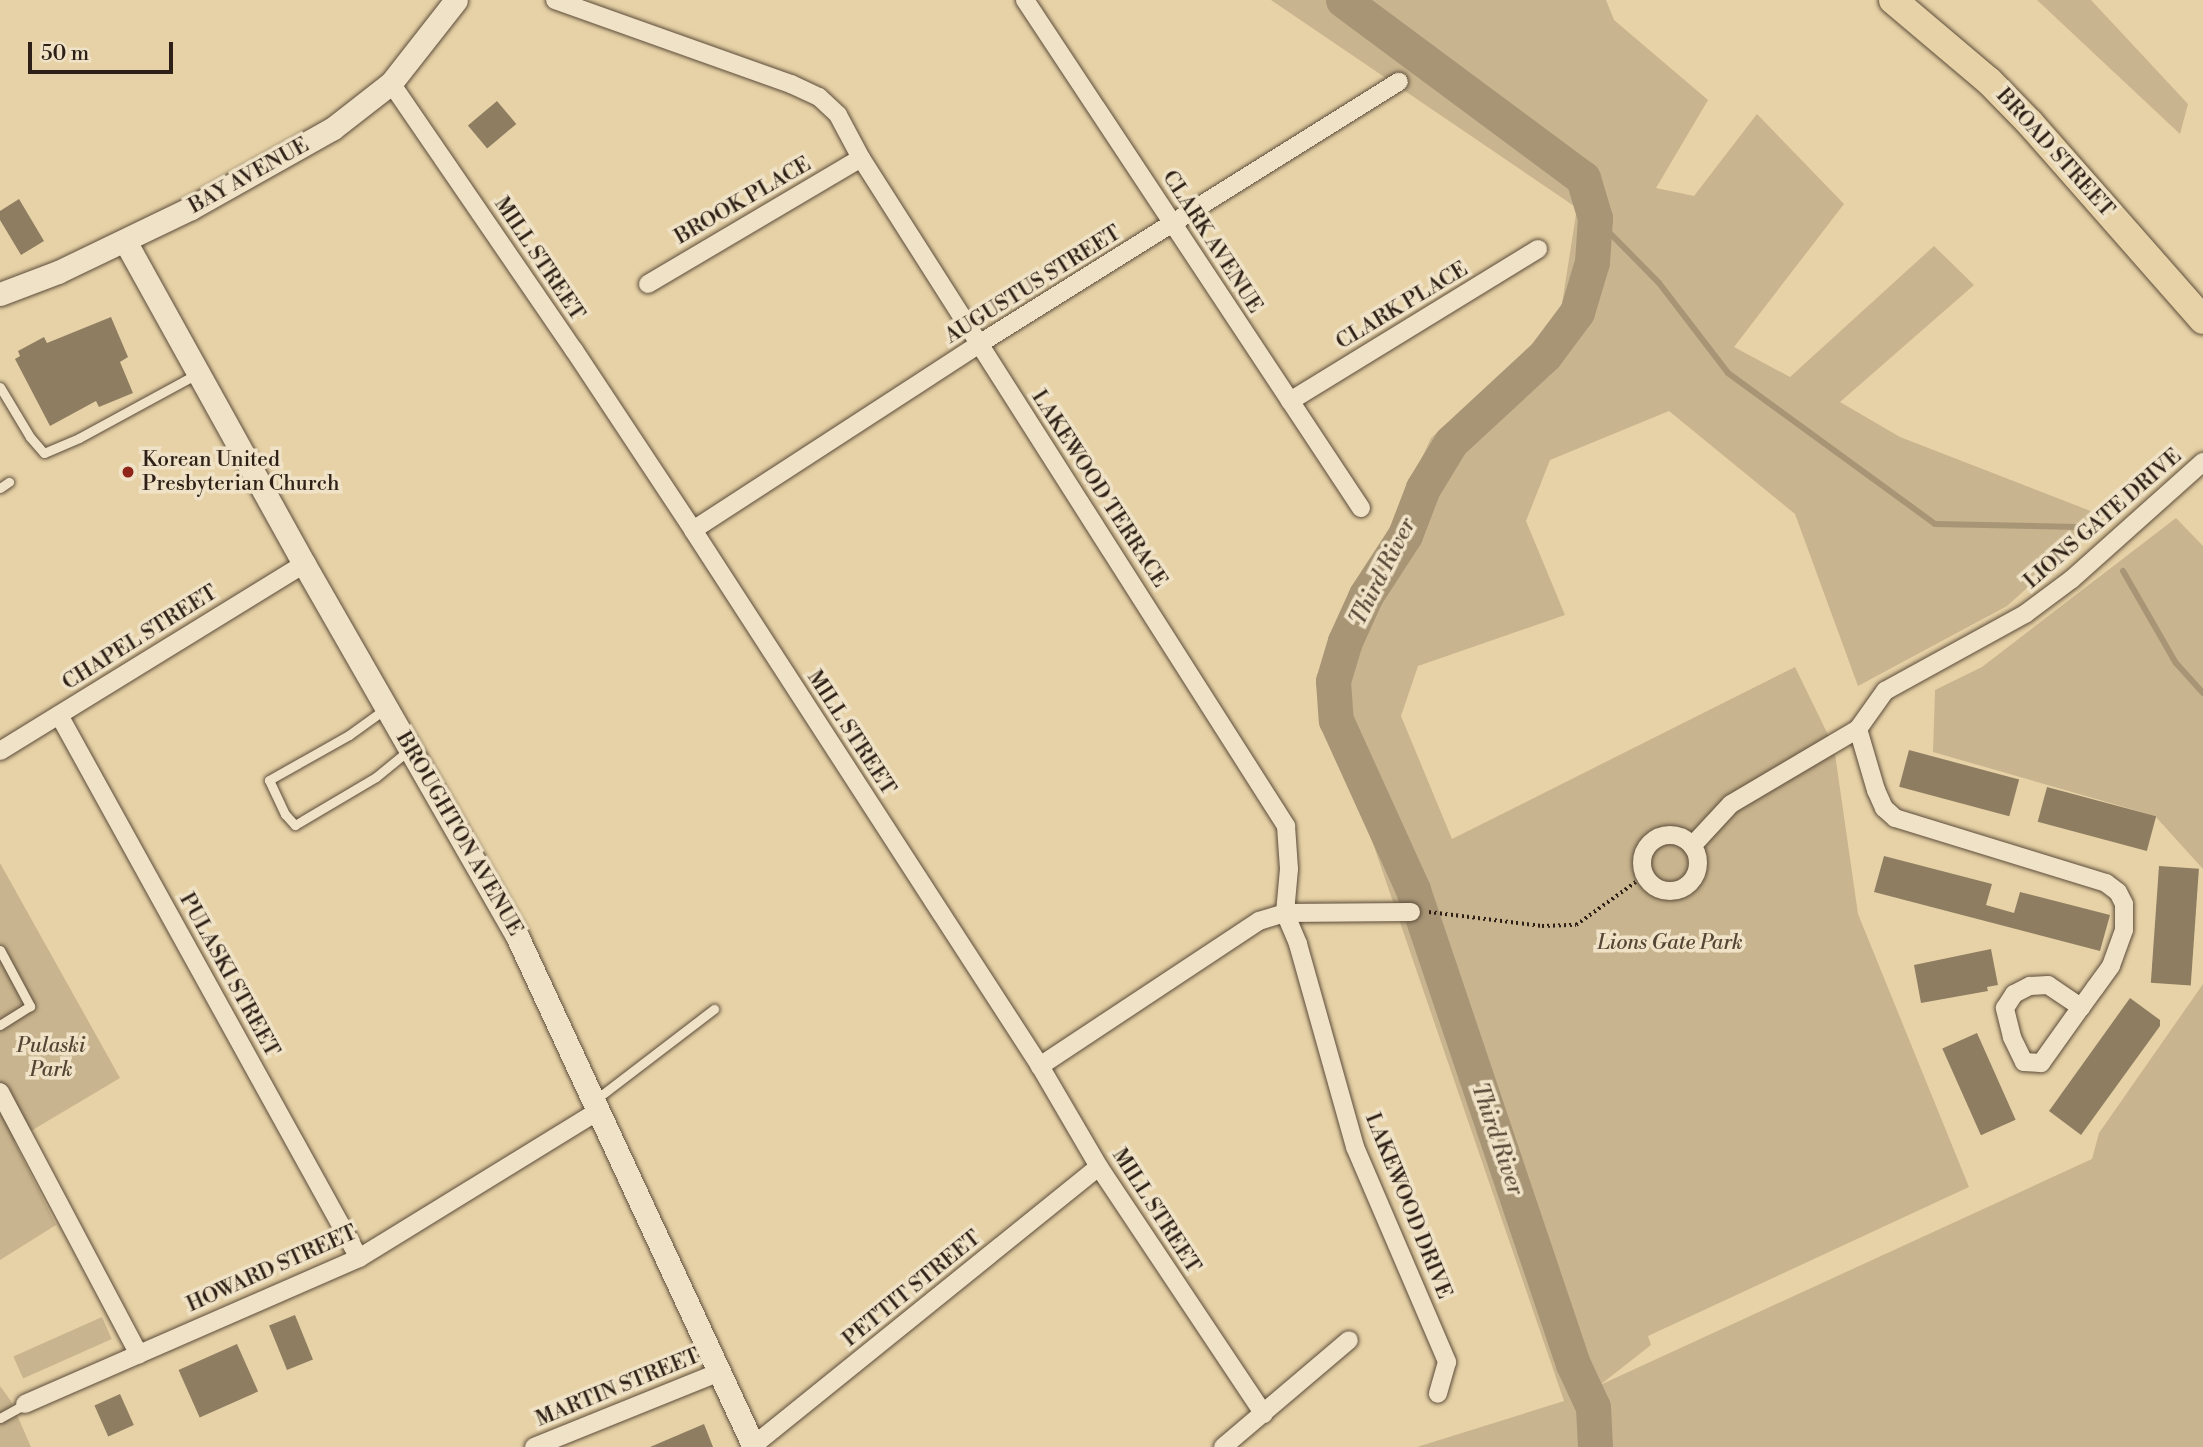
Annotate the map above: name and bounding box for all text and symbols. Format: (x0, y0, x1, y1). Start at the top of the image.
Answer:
scale bar (32, 28, 177, 72)
text: 50 m (41, 41, 89, 67)
street label: BROAD STREET (1991, 84, 2119, 222)
street label: BAY AVENUE (185, 133, 313, 219)
street label: BROOK PLACE (671, 152, 815, 250)
street label: CLARK AVENUE (1157, 166, 1267, 318)
street label: MILL STREET (488, 193, 590, 325)
street label: AUGUSTUS STREET (940, 221, 1126, 349)
street label: CLARK PLACE (1332, 257, 1472, 355)
street label: LAKEWOOD TERRACE (1026, 386, 1172, 592)
street label: LIONS GATE DRIVE (2019, 444, 2187, 594)
place label: Korean United Presbyterian Church (142, 447, 339, 497)
marker: Korean United Presbyterian Church (120, 464, 136, 480)
water label: Third River (1344, 513, 1422, 631)
street label: CHAPEL STREET (58, 580, 222, 696)
street label: MILL STREET (801, 666, 901, 800)
street label: BROUGHTON AVENUE (390, 728, 528, 940)
street label: PULASKI STREET (174, 889, 284, 1061)
park label: Lions Gate Park (1597, 930, 1743, 956)
park label: Pulaski Park (16, 1033, 86, 1083)
water label: Third River (1465, 1079, 1529, 1199)
street label: LAKEWOOD DRIVE (1359, 1109, 1457, 1303)
street label: MILL STREET (1106, 1144, 1206, 1278)
street label: HOWARD STREET (183, 1220, 361, 1318)
street label: PETTIT STREET (838, 1226, 986, 1352)
street label: MARTIN STREET (532, 1344, 704, 1432)

